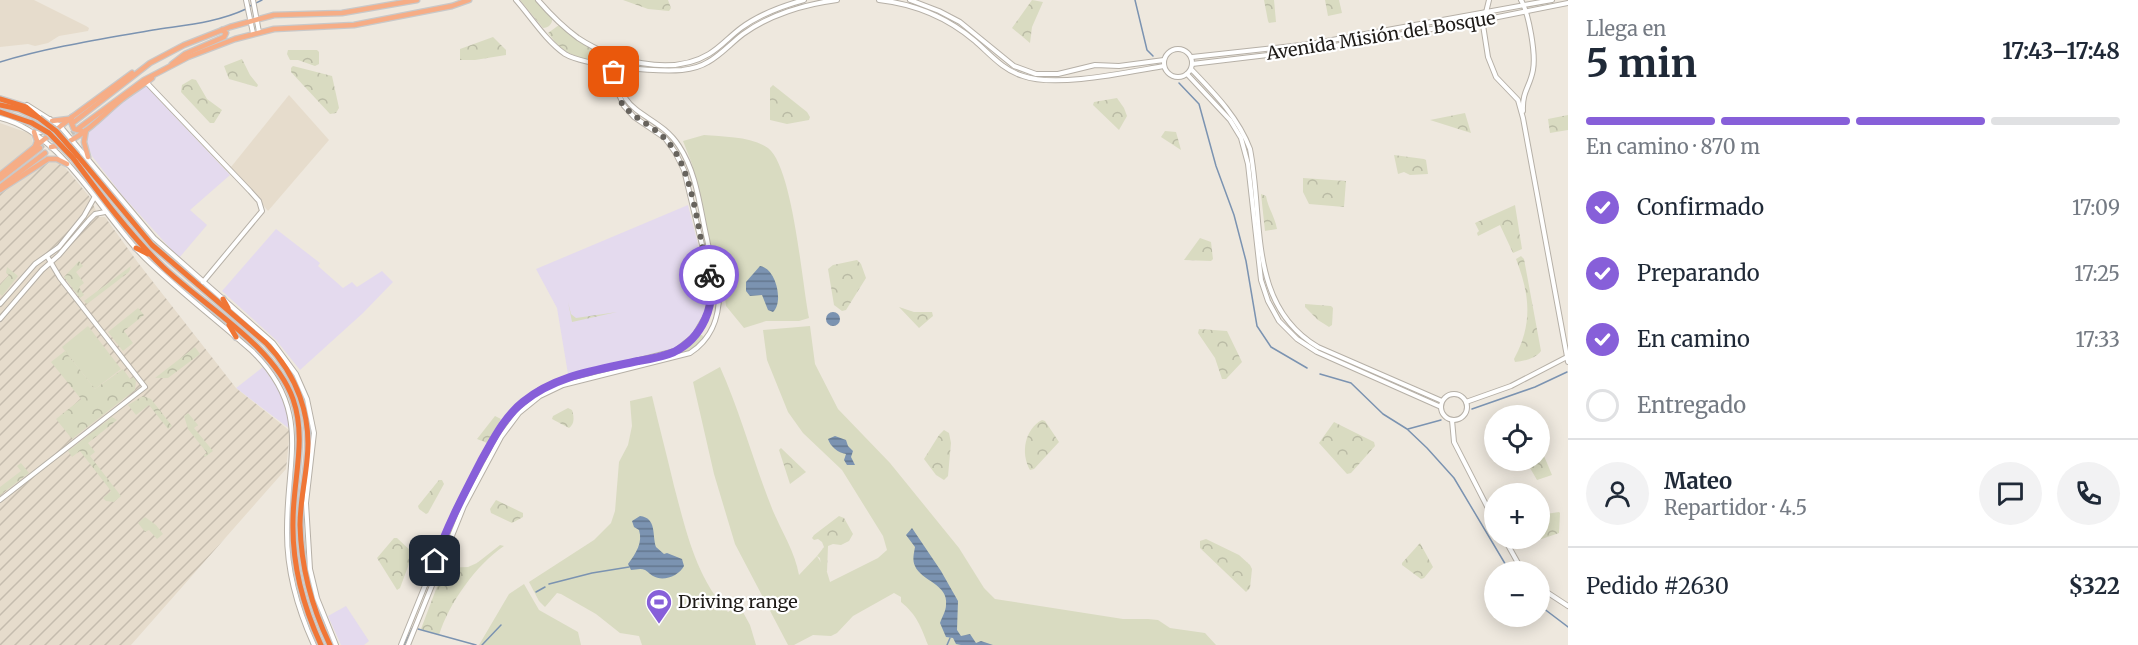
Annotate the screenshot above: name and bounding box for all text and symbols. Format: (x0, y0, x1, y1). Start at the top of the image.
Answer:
street label: Avenida Misión del Bosque (1264, 6, 1497, 65)
text: Llega en (1586, 16, 1666, 41)
text: 17:43–17:48 (2002, 37, 2120, 65)
text: 5 min (1586, 39, 1697, 88)
pin (588, 46, 639, 97)
icon: bag (597, 55, 630, 88)
text: En camino · 870 m (1586, 134, 1760, 159)
icon: check (1586, 191, 1619, 224)
text: Confirmado (1637, 193, 1764, 221)
text: 17:09 (2072, 195, 2120, 220)
courier (679, 245, 739, 305)
icon: check (1586, 257, 1619, 290)
icon: bike (693, 259, 726, 292)
text: Preparando (1637, 259, 1760, 287)
text: 17:25 (2074, 261, 2120, 286)
icon: check (1586, 323, 1619, 356)
text: En camino (1637, 325, 1750, 353)
text: 17:33 (2075, 327, 2120, 352)
text: Entregado (1637, 391, 1746, 419)
map controls (1484, 405, 1550, 627)
button: locate (1484, 405, 1550, 471)
button: person (1586, 462, 1649, 525)
button: chat (1979, 462, 2042, 525)
button: phone (2057, 462, 2120, 525)
text: Mateo (1664, 467, 1732, 495)
button: + (1484, 483, 1550, 549)
text: Repartidor · 4.5 (1664, 495, 1807, 520)
pin (409, 535, 460, 586)
icon: home (418, 544, 451, 577)
button: − (1484, 561, 1550, 627)
text: Pedido #2630 (1586, 572, 1729, 600)
text: $322 (2068, 572, 2120, 600)
sports icon: Driving range (644, 587, 674, 625)
place label: Driving range (678, 590, 798, 613)

